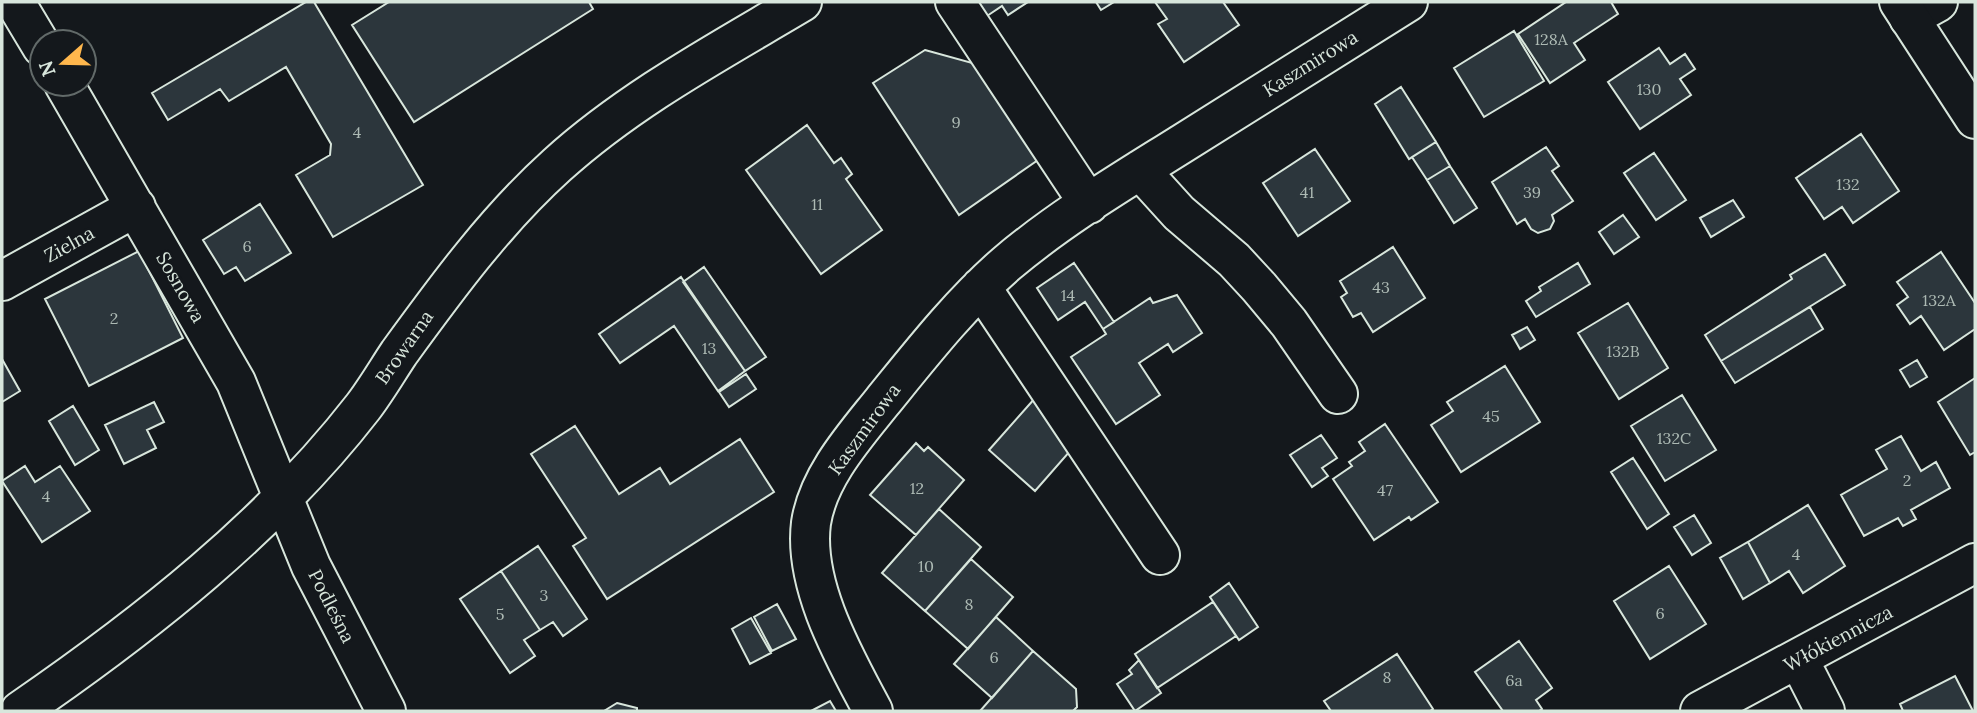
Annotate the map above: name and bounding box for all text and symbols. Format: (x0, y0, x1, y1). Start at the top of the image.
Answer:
street label: Kaszmirowa (1258, 24, 1362, 102)
north arrow (28, 28, 98, 98)
house number: 128A (1534, 29, 1569, 49)
text: N (33, 58, 61, 80)
house number: 130 (1637, 79, 1661, 99)
house number: 9 (951, 112, 961, 132)
house number: 4 (353, 122, 362, 142)
house number: 132 (1836, 174, 1860, 194)
house number: 41 (1300, 182, 1314, 202)
house number: 39 (1523, 182, 1541, 202)
house number: 11 (811, 194, 823, 214)
street label: Zielna (40, 220, 98, 267)
house number: 6 (242, 236, 252, 256)
street label: Sosnowa (151, 247, 211, 327)
house number: 43 (1372, 277, 1390, 297)
house number: 14 (1061, 285, 1076, 305)
house number: 132A (1922, 290, 1957, 310)
street label: Browarna (370, 305, 438, 389)
house number: 2 (110, 308, 118, 328)
house number: 13 (702, 338, 716, 358)
house number: 132B (1606, 341, 1640, 361)
street label: Kaszmirowa (823, 378, 905, 479)
house number: 45 (1482, 406, 1500, 426)
house number: 132C (1657, 428, 1691, 448)
house number: 2 (1903, 470, 1911, 490)
house number: 12 (910, 478, 924, 498)
house number: 47 (1377, 480, 1394, 500)
house number: 4 (42, 486, 51, 506)
house number: 4 (1792, 544, 1801, 564)
house number: 10 (918, 556, 934, 576)
street label: Podleśna (303, 565, 361, 647)
house number: 3 (540, 585, 549, 605)
house number: 8 (965, 594, 974, 614)
street label: Włókiennicza (1779, 599, 1897, 677)
house number: 6 (1655, 603, 1665, 623)
house number: 5 (496, 604, 504, 624)
house number: 6 (989, 647, 999, 667)
house number: 8 (1383, 667, 1392, 687)
house number: 6a (1505, 670, 1523, 690)

